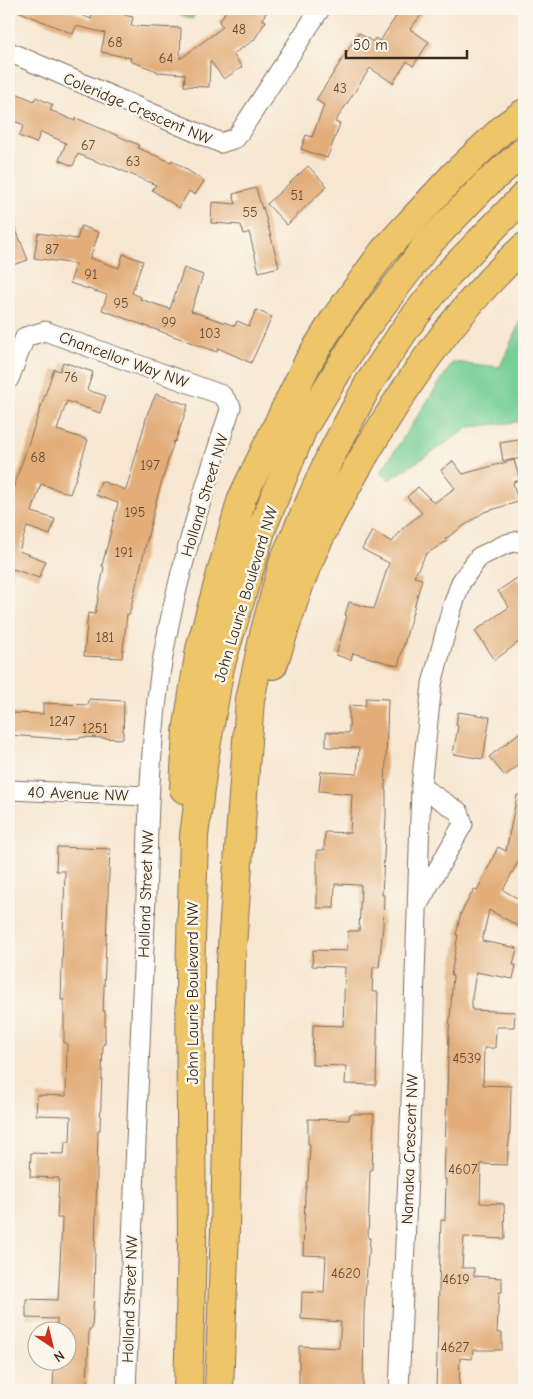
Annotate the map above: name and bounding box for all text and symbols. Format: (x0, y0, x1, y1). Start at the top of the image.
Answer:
house number: 48 (232, 21, 246, 38)
scale bar (346, 28, 467, 60)
house number: 68 (108, 34, 122, 51)
text: 50 m (353, 36, 388, 54)
house number: 64 (159, 50, 173, 67)
street label: Coleridge Crescent NW (61, 69, 215, 148)
house number: 43 (333, 80, 347, 97)
house number: 67 (81, 137, 95, 154)
house number: 63 (126, 153, 140, 170)
house number: 51 (290, 187, 304, 204)
house number: 55 (242, 204, 258, 221)
house number: 87 (45, 241, 59, 258)
house number: 91 (85, 266, 97, 283)
house number: 95 (113, 295, 129, 312)
house number: 99 (162, 314, 176, 331)
house number: 103 (199, 325, 221, 342)
street label: Chancellor Way NW (57, 328, 191, 392)
house number: 76 (64, 369, 78, 386)
street label: Holland Street NW (178, 431, 232, 559)
house number: 68 (31, 449, 45, 466)
house number: 197 (140, 457, 160, 474)
house number: 195 (125, 504, 145, 521)
street label: John Laurie Boulevard NW (211, 504, 281, 684)
house number: 191 (115, 544, 133, 561)
house number: 181 (96, 629, 114, 646)
house number: 1247 (49, 713, 75, 730)
house number: 1251 (82, 720, 108, 737)
street label: 40 Avenue NW (27, 783, 129, 805)
street label: Holland Street NW (135, 830, 157, 958)
street label: John Laurie Boulevard NW (184, 901, 202, 1084)
house number: 4539 (453, 1050, 481, 1067)
street label: Namaka Crescent NW (398, 1073, 422, 1225)
house number: 4607 (448, 1161, 478, 1178)
street label: Holland Street NW (119, 1235, 141, 1363)
house number: 4620 (331, 1265, 361, 1282)
house number: 4619 (442, 1271, 470, 1288)
north arrow (28, 1322, 78, 1372)
house number: 4627 (441, 1339, 470, 1356)
text: N (51, 1347, 68, 1366)

